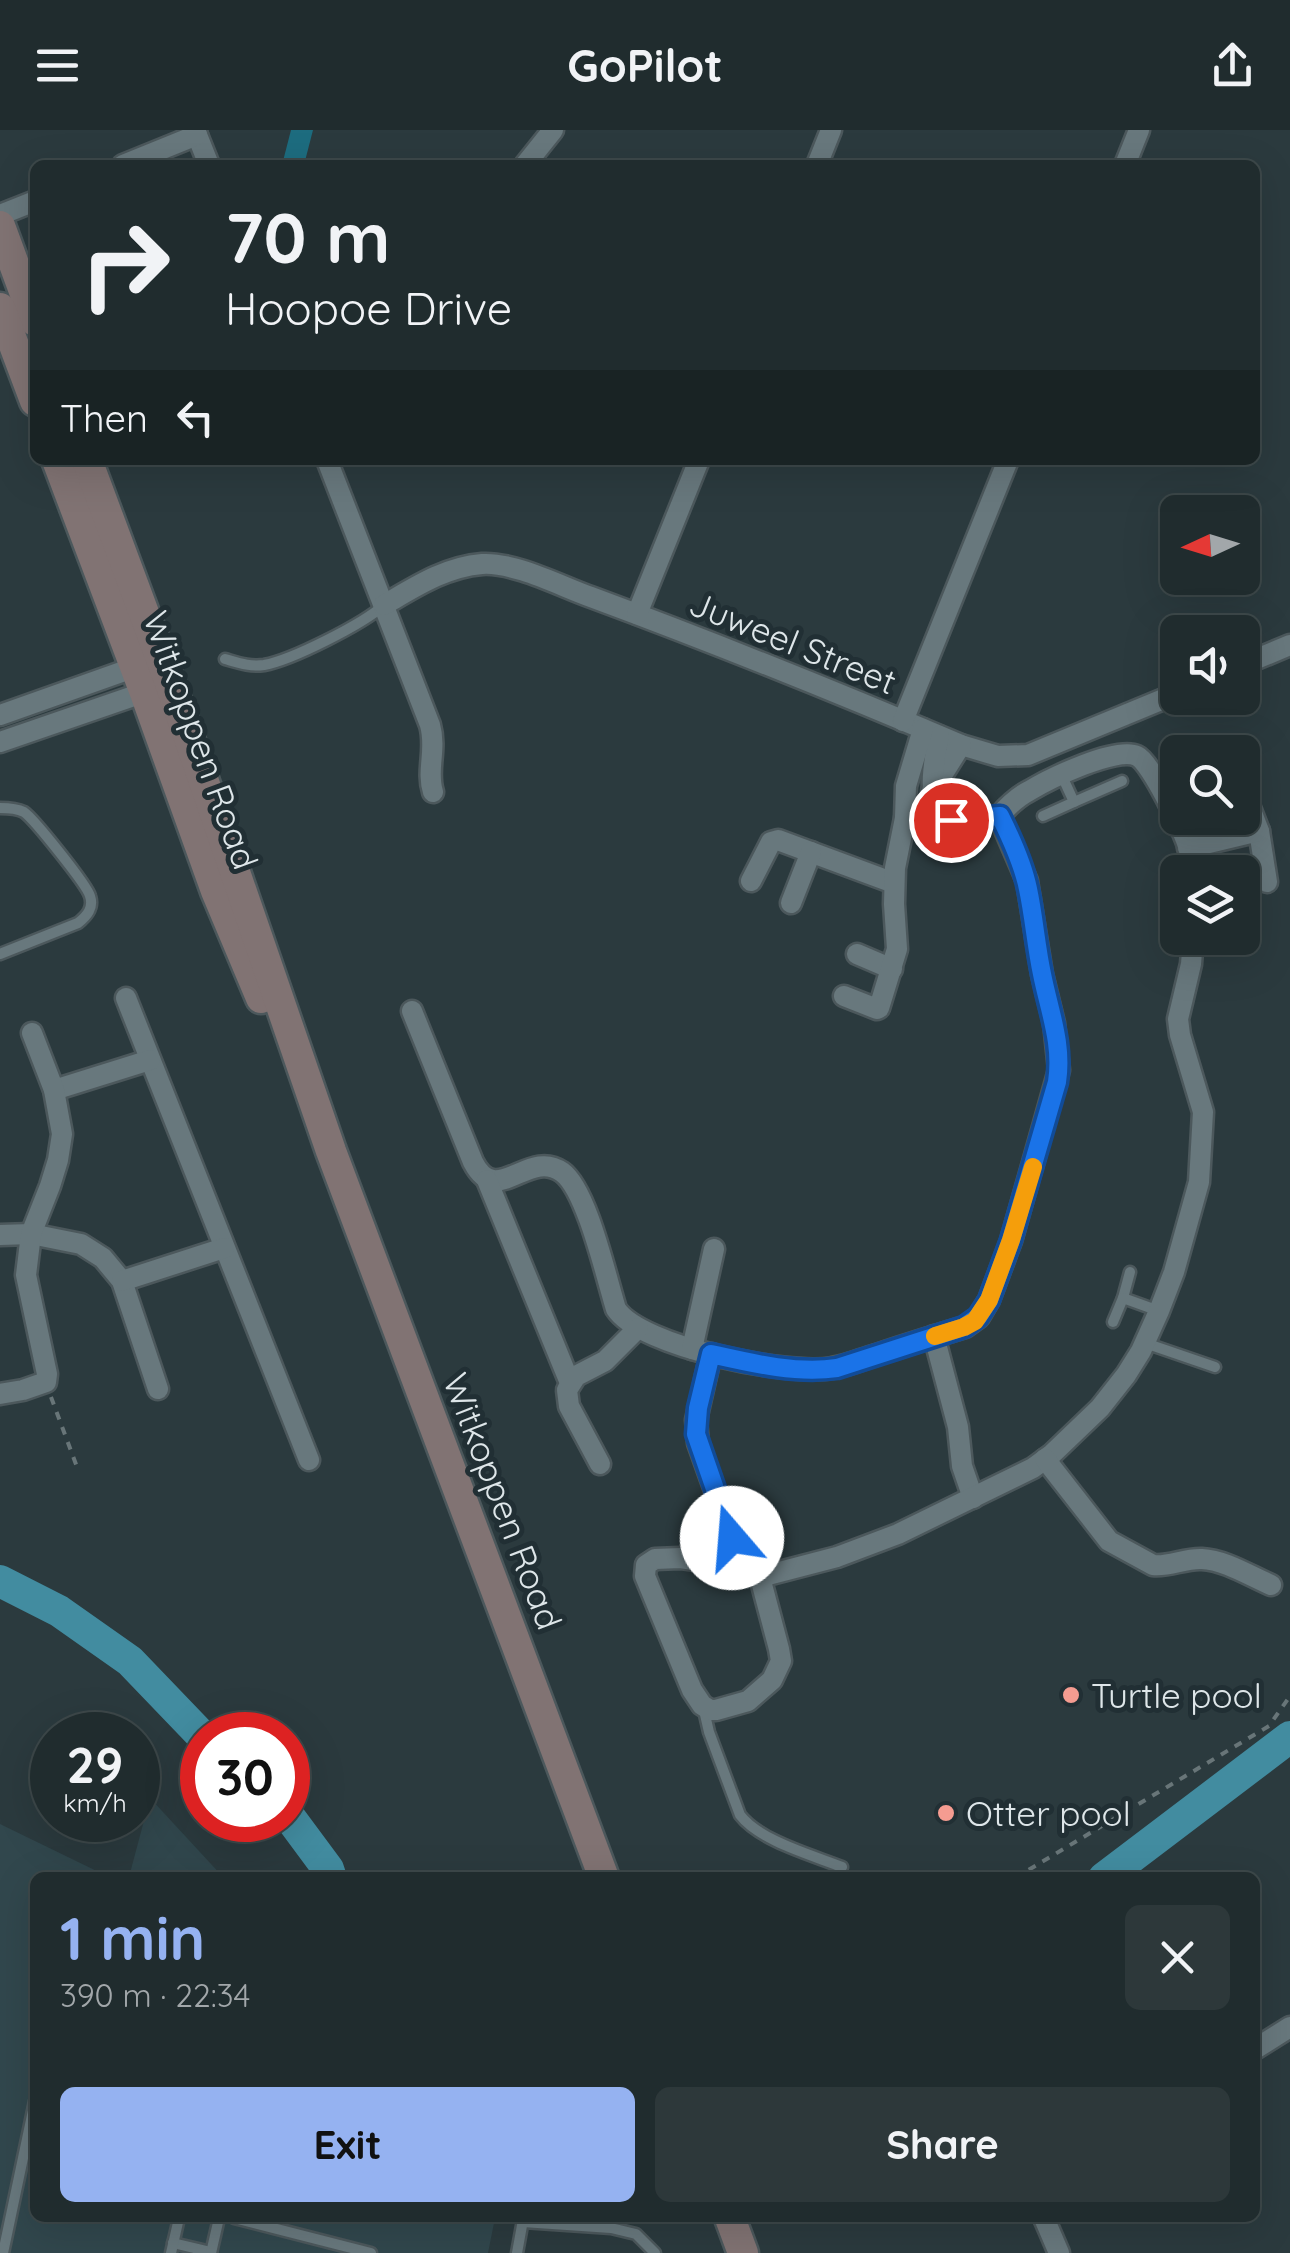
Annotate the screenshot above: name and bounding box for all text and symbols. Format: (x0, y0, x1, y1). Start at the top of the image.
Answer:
text: GoPilot (567, 37, 723, 93)
icon: menu (30, 38, 85, 93)
icon: share (1205, 38, 1260, 93)
text: 70 m (225, 193, 391, 281)
icon: right (60, 200, 190, 330)
text: Hoopoe Drive (225, 280, 512, 336)
icon: left (168, 390, 223, 445)
text: Then (60, 394, 148, 442)
north arrow (1160, 495, 1260, 595)
map controls (1160, 495, 1260, 955)
street label: Juweel Street (683, 581, 903, 703)
street label: Witkoppen Road (134, 605, 268, 875)
button: sound (1160, 615, 1260, 715)
button: search (1160, 735, 1260, 835)
pin (909, 778, 994, 863)
icon: arrive (924, 793, 979, 848)
button: layers (1160, 855, 1260, 955)
street label: Witkoppen Road (434, 1367, 572, 1635)
position arrow (680, 1486, 784, 1590)
place label: Turtle pool (1091, 1673, 1262, 1717)
marker: Turtle pool (1060, 1684, 1082, 1706)
speed limit sign: 30 (180, 1712, 310, 1842)
text: 29 (67, 1733, 123, 1796)
text: km/h (63, 1787, 127, 1818)
place label: Otter pool (966, 1791, 1131, 1835)
marker: Otter pool (935, 1802, 957, 1824)
text: 1 min (60, 1900, 205, 1975)
button: close (1125, 1905, 1230, 2010)
text: 390 m · 22:34 (60, 1975, 250, 2015)
button: Exit (60, 2087, 635, 2202)
button: Share (655, 2087, 1230, 2202)

